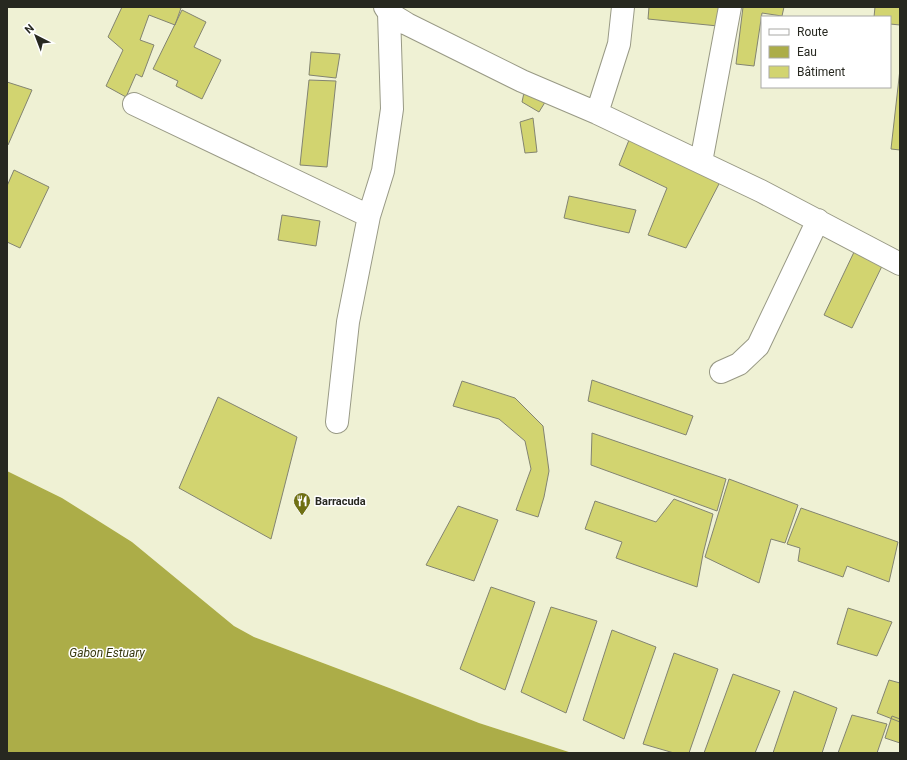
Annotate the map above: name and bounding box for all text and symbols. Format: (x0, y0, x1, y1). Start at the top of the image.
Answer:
north arrow (16, 16, 56, 56)
legend (761, 16, 891, 88)
text: N (22, 21, 37, 36)
text: Route (797, 25, 828, 39)
text: Eau (797, 45, 817, 59)
text: Bâtiment (797, 65, 845, 79)
restaurant icon: Barracuda (292, 491, 312, 516)
place label: Barracuda (315, 495, 366, 508)
water label: Gabon Estuary (69, 646, 145, 660)

